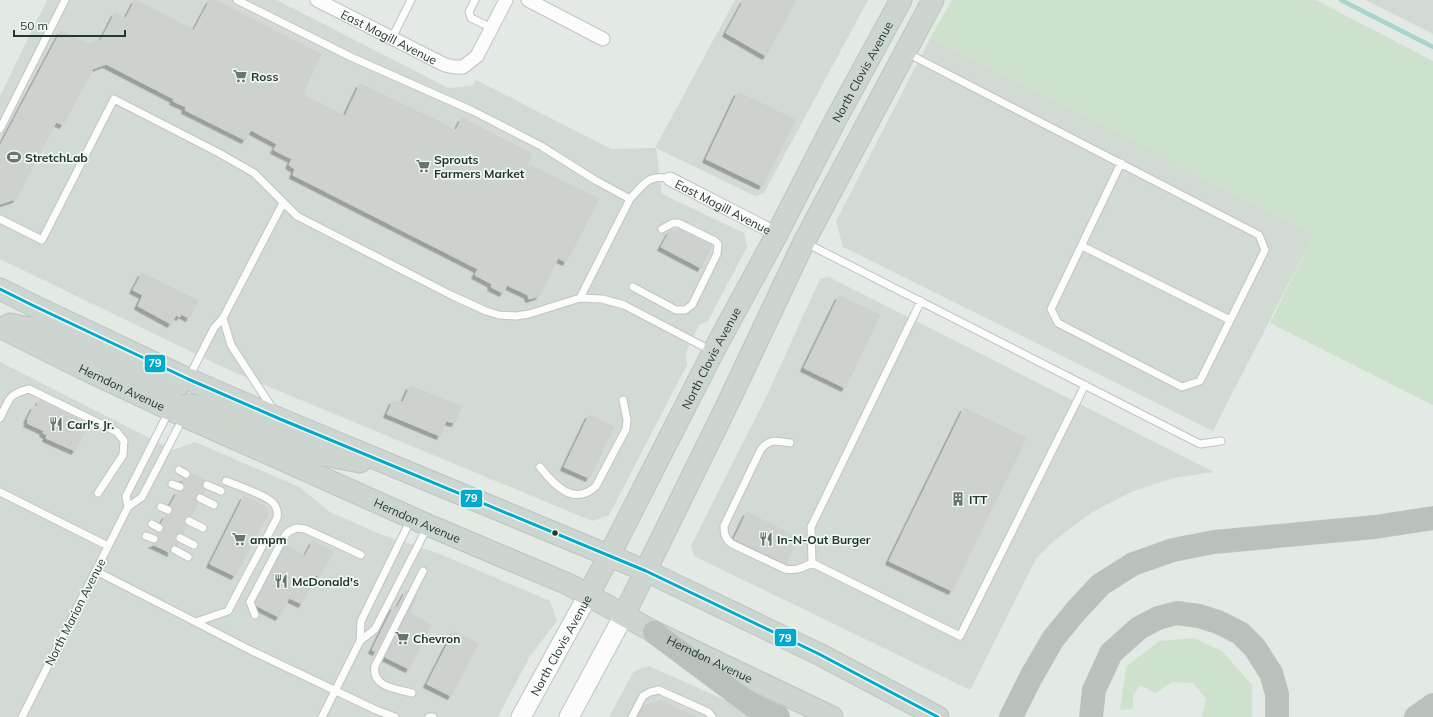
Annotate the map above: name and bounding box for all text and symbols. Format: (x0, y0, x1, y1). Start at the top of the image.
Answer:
street label: East Magill Avenue (339, 6, 440, 67)
scale bar (14, 12, 125, 38)
text: 50 m (20, 18, 48, 33)
street label: North Clovis Avenue (828, 18, 896, 125)
supermarket icon: Ross (232, 68, 248, 84)
place label: Ross (251, 69, 278, 84)
sports icon: StretchLab (6, 149, 22, 165)
place label: StretchLab (25, 150, 88, 165)
place label: Sprouts Farmers Market (434, 152, 525, 181)
supermarket icon: Sprouts Farmers Market (415, 158, 431, 174)
street label: East Magill Avenue (673, 176, 774, 237)
street label: North Clovis Avenue (678, 304, 744, 411)
line badge: 79 (144, 354, 166, 373)
text: 79 (148, 356, 162, 370)
street label: Herndon Avenue (77, 360, 167, 414)
restaurant icon: Carl's Jr. (48, 416, 64, 432)
place label: Carl's Jr. (67, 417, 114, 432)
line badge: 79 (460, 489, 483, 508)
text: 79 (464, 491, 478, 505)
building icon: ITT (950, 491, 966, 507)
place label: ITT (969, 492, 988, 507)
street label: Herndon Avenue (372, 494, 463, 546)
unlabelled marker (550, 528, 560, 538)
supermarket icon: ampm (231, 531, 247, 547)
restaurant icon: In-N-Out Burger (758, 531, 774, 547)
place label: ampm (250, 532, 287, 547)
place label: In-N-Out Burger (777, 532, 871, 547)
street label: North Marion Avenue (41, 556, 109, 668)
restaurant icon: McDonald's (273, 573, 289, 589)
place label: McDonald's (292, 574, 359, 589)
street label: North Clovis Avenue (527, 592, 594, 698)
line badge: 79 (774, 628, 797, 647)
supermarket icon: Chevron (394, 630, 410, 646)
place label: Chevron (413, 631, 460, 646)
text: 79 (778, 631, 792, 645)
street label: Herndon Avenue (665, 632, 755, 686)

